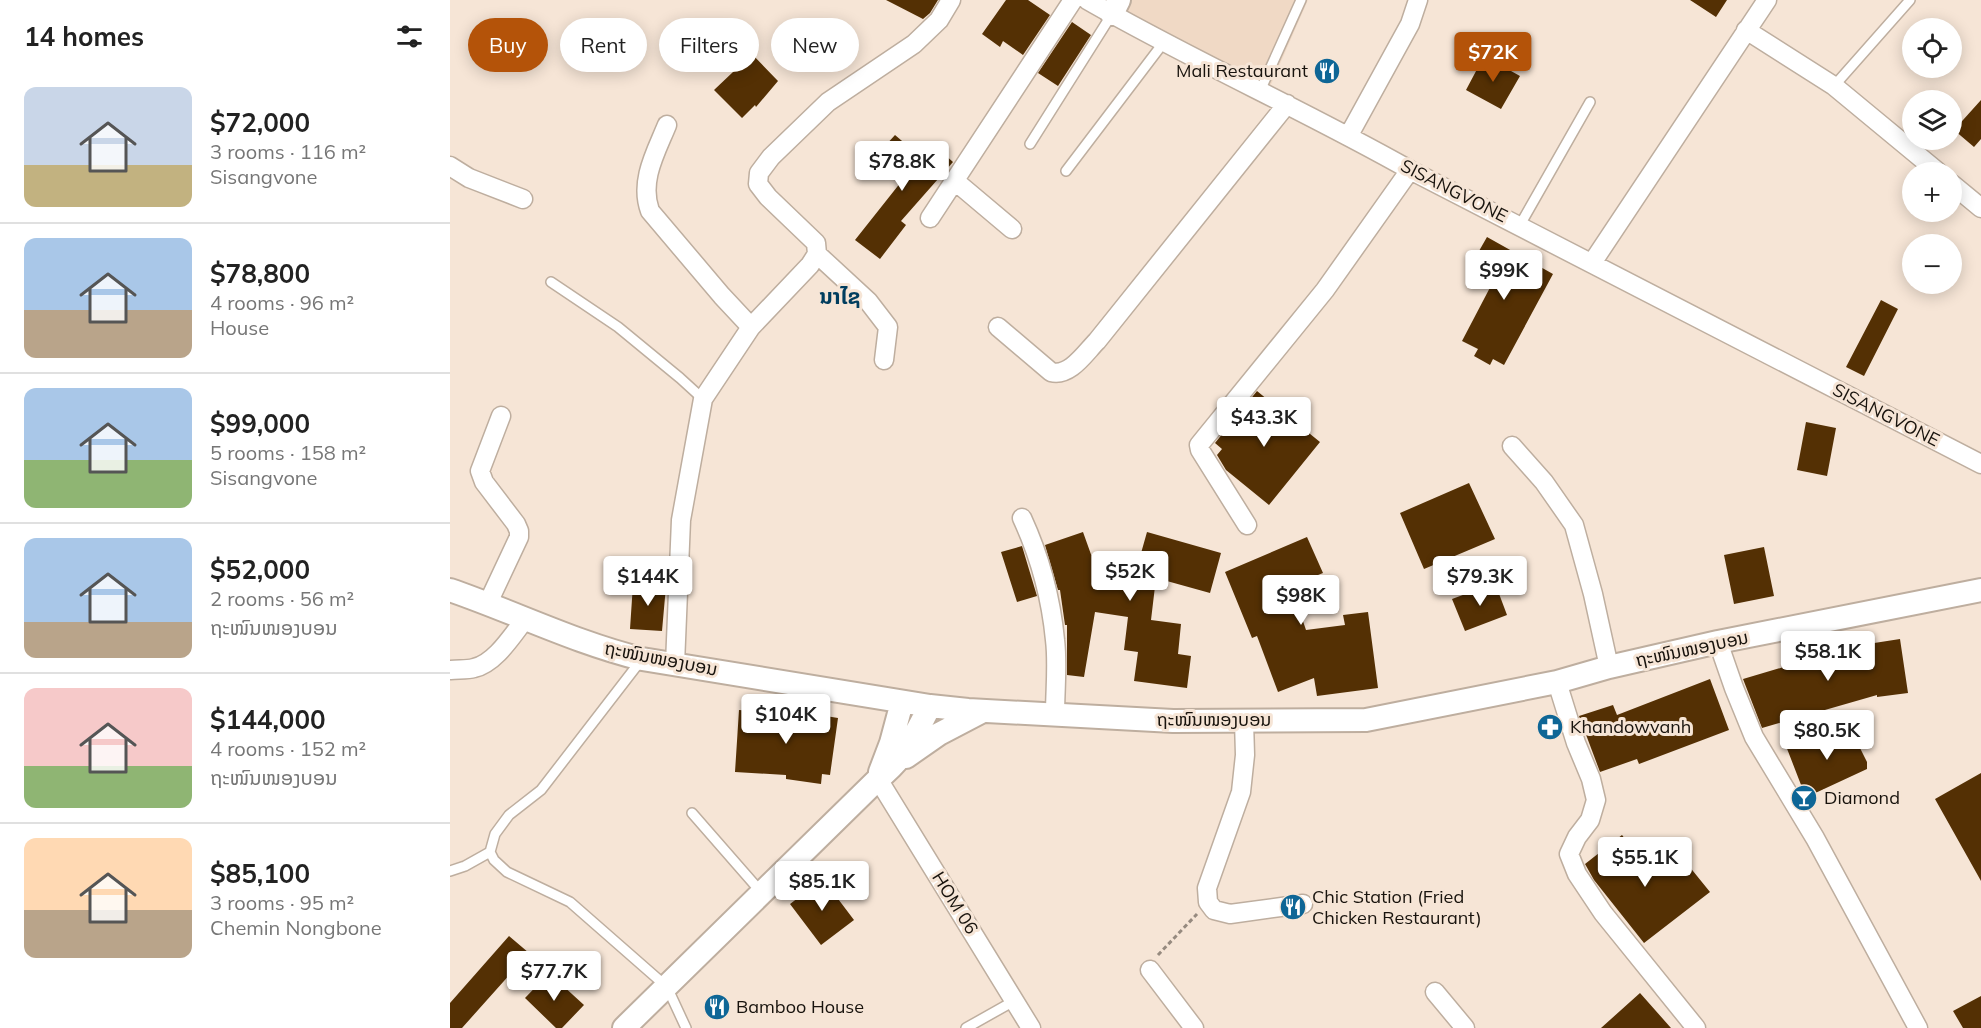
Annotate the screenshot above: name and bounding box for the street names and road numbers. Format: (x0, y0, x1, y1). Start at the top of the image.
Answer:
street label: SISANGVONE (1397, 154, 1512, 227)
street label: SISANGVONE (1829, 378, 1944, 451)
street label: ຖະໜົນໜອງບອນ (1633, 625, 1750, 672)
street label: ຖະໜົນໜອງບອນ (603, 636, 720, 681)
street label: ຖະໜົນໜອງບອນ (1157, 708, 1271, 731)
street label: HOM 06 (927, 867, 984, 938)

